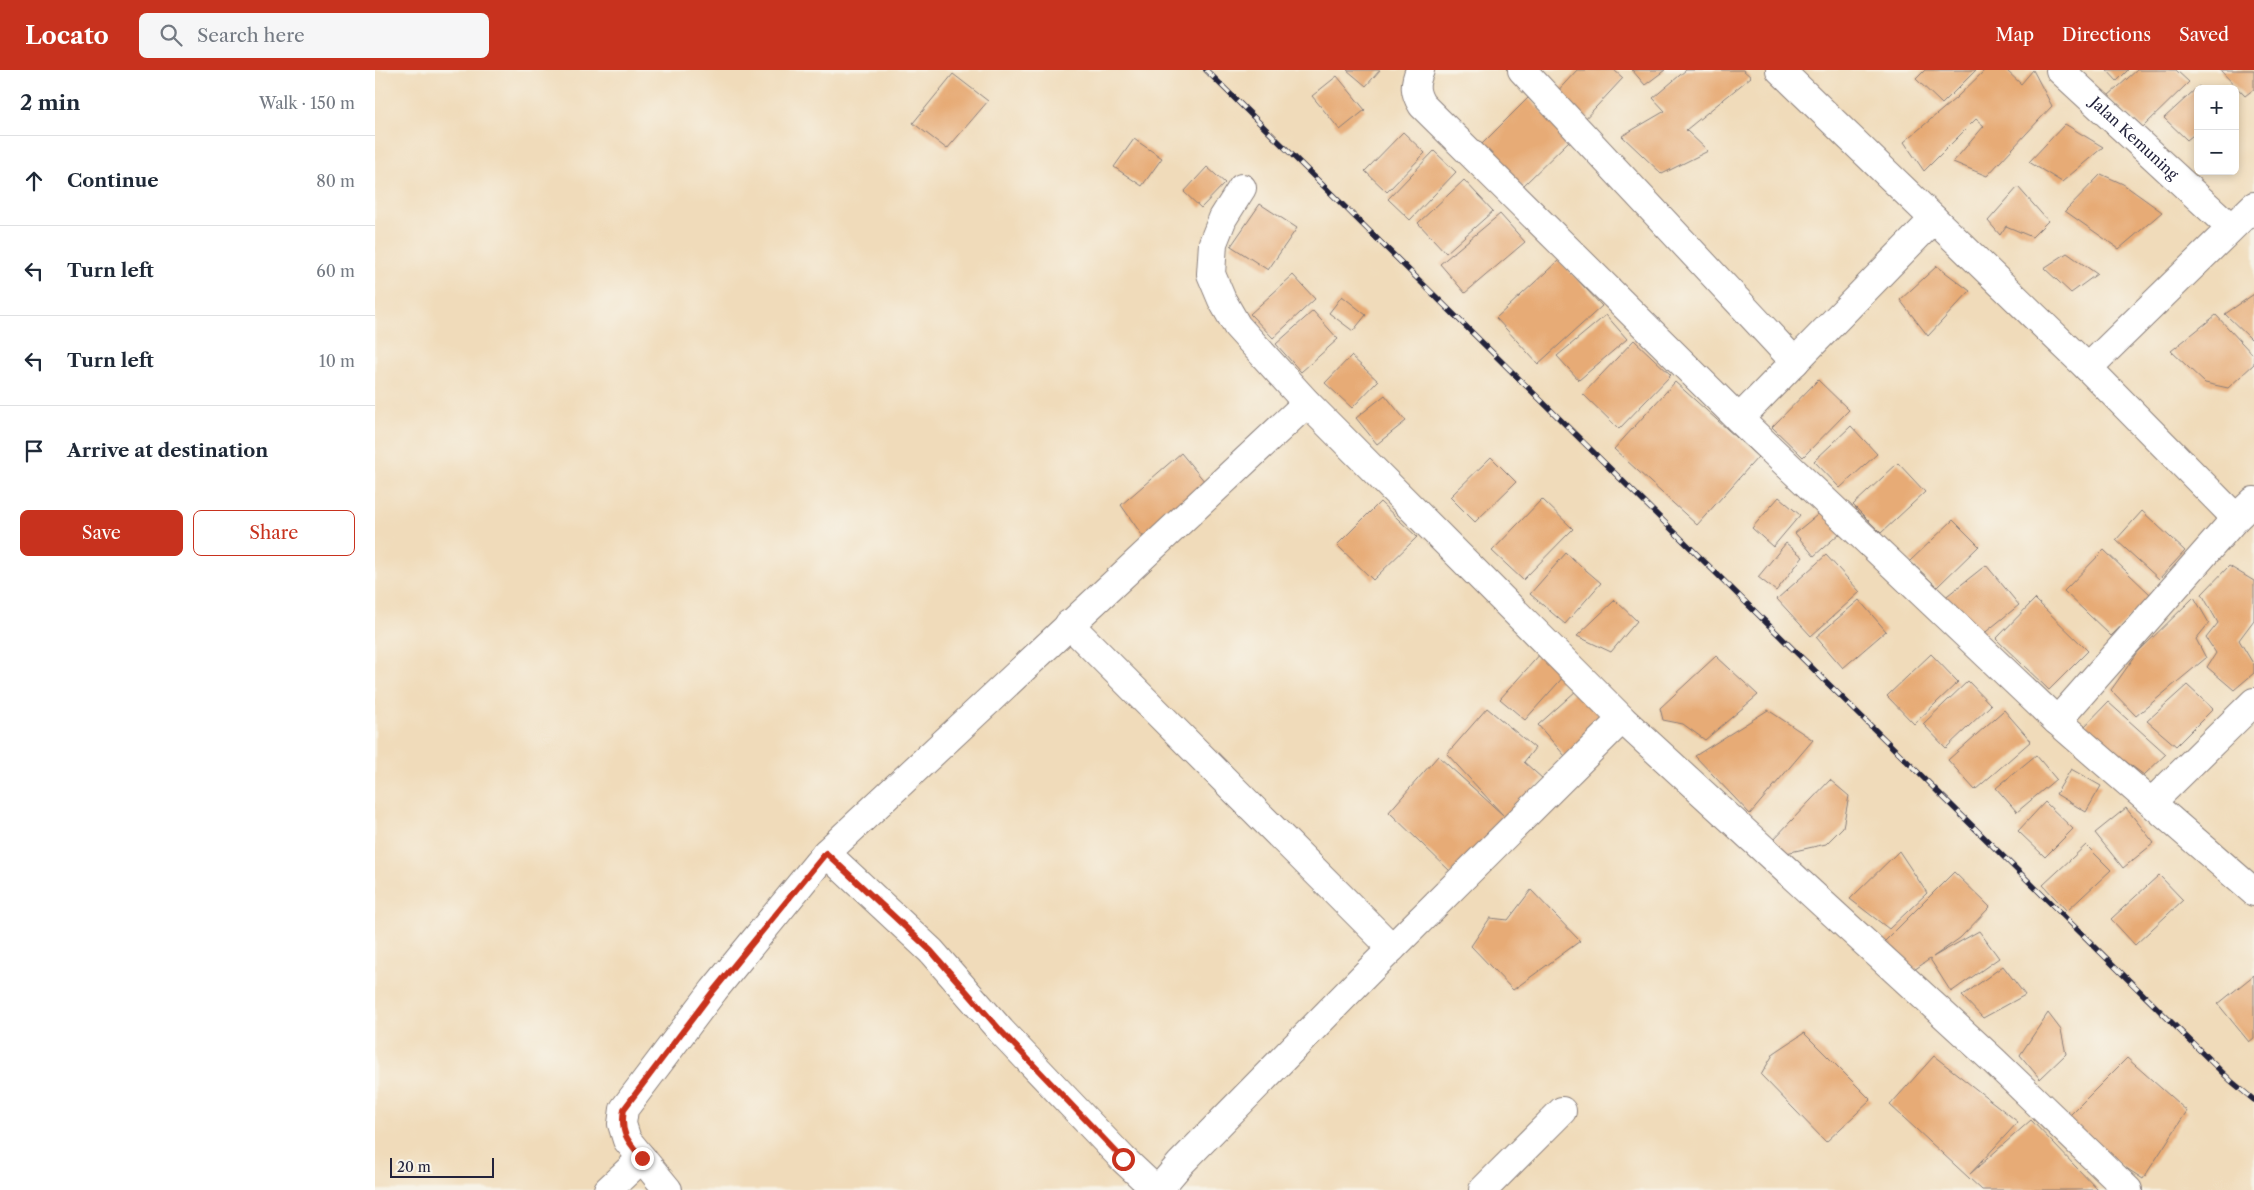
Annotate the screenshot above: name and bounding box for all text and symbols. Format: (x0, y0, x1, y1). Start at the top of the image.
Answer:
search box (139, 13, 489, 58)
text: Locato (25, 21, 109, 50)
icon: search (157, 21, 185, 49)
text: Search here (197, 24, 305, 47)
text: Map (1995, 24, 2034, 46)
text: Directions (2062, 24, 2151, 46)
text: Saved (2179, 24, 2229, 46)
map controls (2194, 85, 2239, 175)
button: + (2194, 85, 2239, 130)
text: 2 min (20, 90, 80, 115)
street label: Jalan Kemuning (2085, 91, 2183, 184)
text: Walk · 150 m (259, 93, 355, 113)
button: − (2194, 130, 2239, 175)
icon: ahead (20, 167, 48, 195)
text: Continue (67, 169, 159, 192)
text: 80 m (316, 171, 355, 191)
icon: left (20, 257, 48, 285)
text: Turn left (67, 259, 154, 282)
text: 60 m (316, 261, 355, 281)
icon: left (20, 347, 48, 375)
text: Turn left (67, 349, 154, 372)
text: 10 m (319, 351, 355, 371)
icon: arrive (20, 437, 48, 465)
text: Arrive at destination (67, 439, 268, 462)
button: Save (20, 510, 183, 556)
button: Share (193, 510, 355, 556)
route end (631, 1147, 654, 1170)
route start (1112, 1148, 1135, 1171)
scale bar (390, 1155, 494, 1178)
text: 20 m (397, 1158, 431, 1176)

